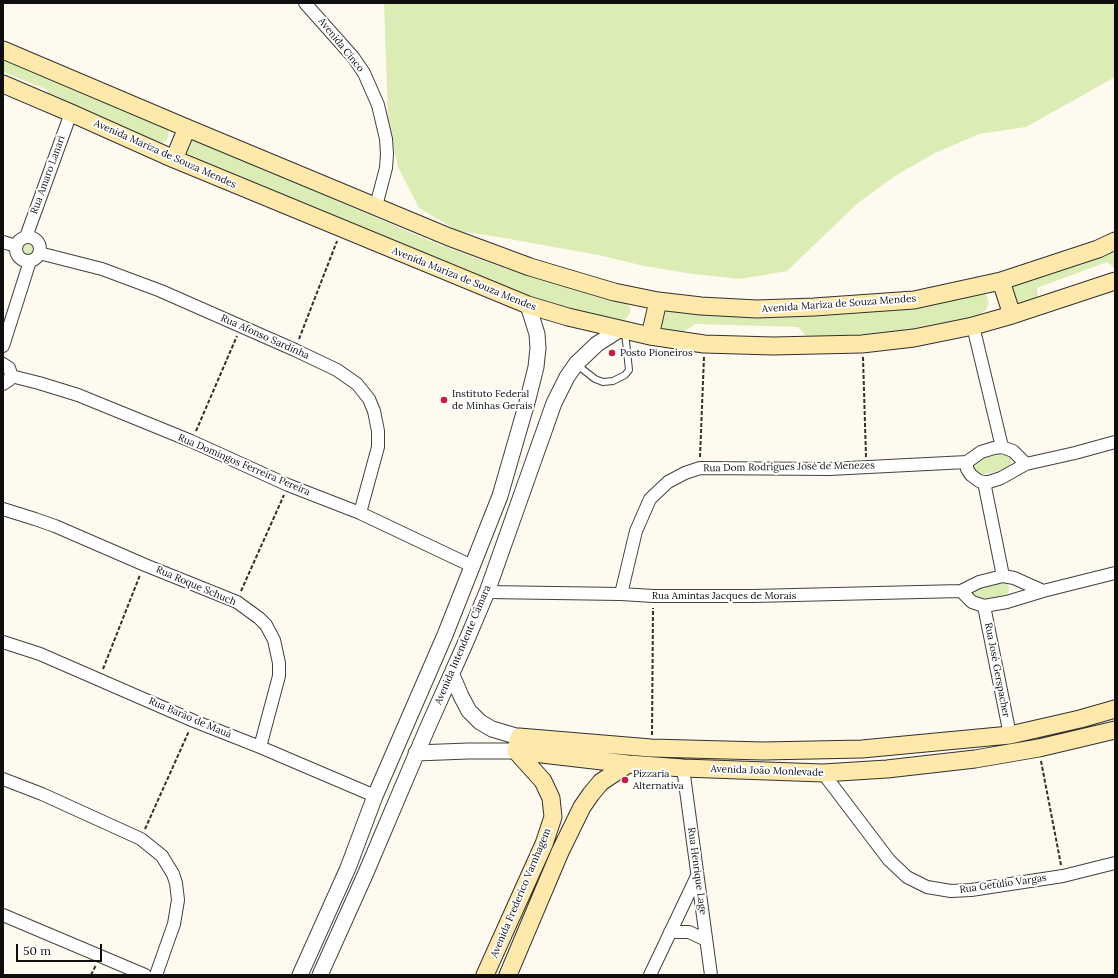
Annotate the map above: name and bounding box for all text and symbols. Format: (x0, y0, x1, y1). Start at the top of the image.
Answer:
street label: Avenida Cinco (316, 16, 366, 74)
street label: Avenida Mariza de Souza Mendes (92, 117, 238, 191)
street label: Rua Amaro Lanari (28, 134, 68, 216)
street label: Avenida Mariza de Souza Mendes (390, 244, 538, 314)
street label: Avenida Mariza de Souza Mendes (761, 293, 917, 315)
street label: Rua Afonso Sardinha (219, 312, 311, 362)
place label: Posto Pioneiros (620, 347, 693, 359)
marker: Posto Pioneiros (607, 348, 617, 358)
place label: Instituto Federal de Minhas Gerais (452, 388, 532, 412)
marker: Instituto Federal de Minhas Gerais (439, 395, 449, 405)
street label: Rua Domingos Ferreira Pereira (176, 432, 312, 498)
street label: Rua Dom Rodrigues José de Menezes (703, 460, 875, 474)
street label: Rua Roque Schuch (154, 564, 238, 608)
street label: Avenida Intendente Câmara (432, 583, 494, 707)
street label: Rua Amintas Jacques de Morais (652, 590, 796, 602)
street label: Rua José Gerspacher (982, 622, 1012, 718)
street label: Rua Barão de Mauá (147, 695, 233, 741)
street label: Avenida João Monlevade (710, 763, 824, 779)
place label: Pizzaria Alternativa (633, 768, 684, 792)
marker: Pizzaria Alternativa (620, 775, 630, 785)
street label: Avenida Frederico Varnhagem (488, 827, 554, 959)
street label: Rua Henrique Lage (685, 827, 709, 915)
street label: Rua Getúlio Vargas (959, 872, 1047, 896)
scale bar (18, 936, 104, 962)
text: 50 m (23, 943, 51, 958)

